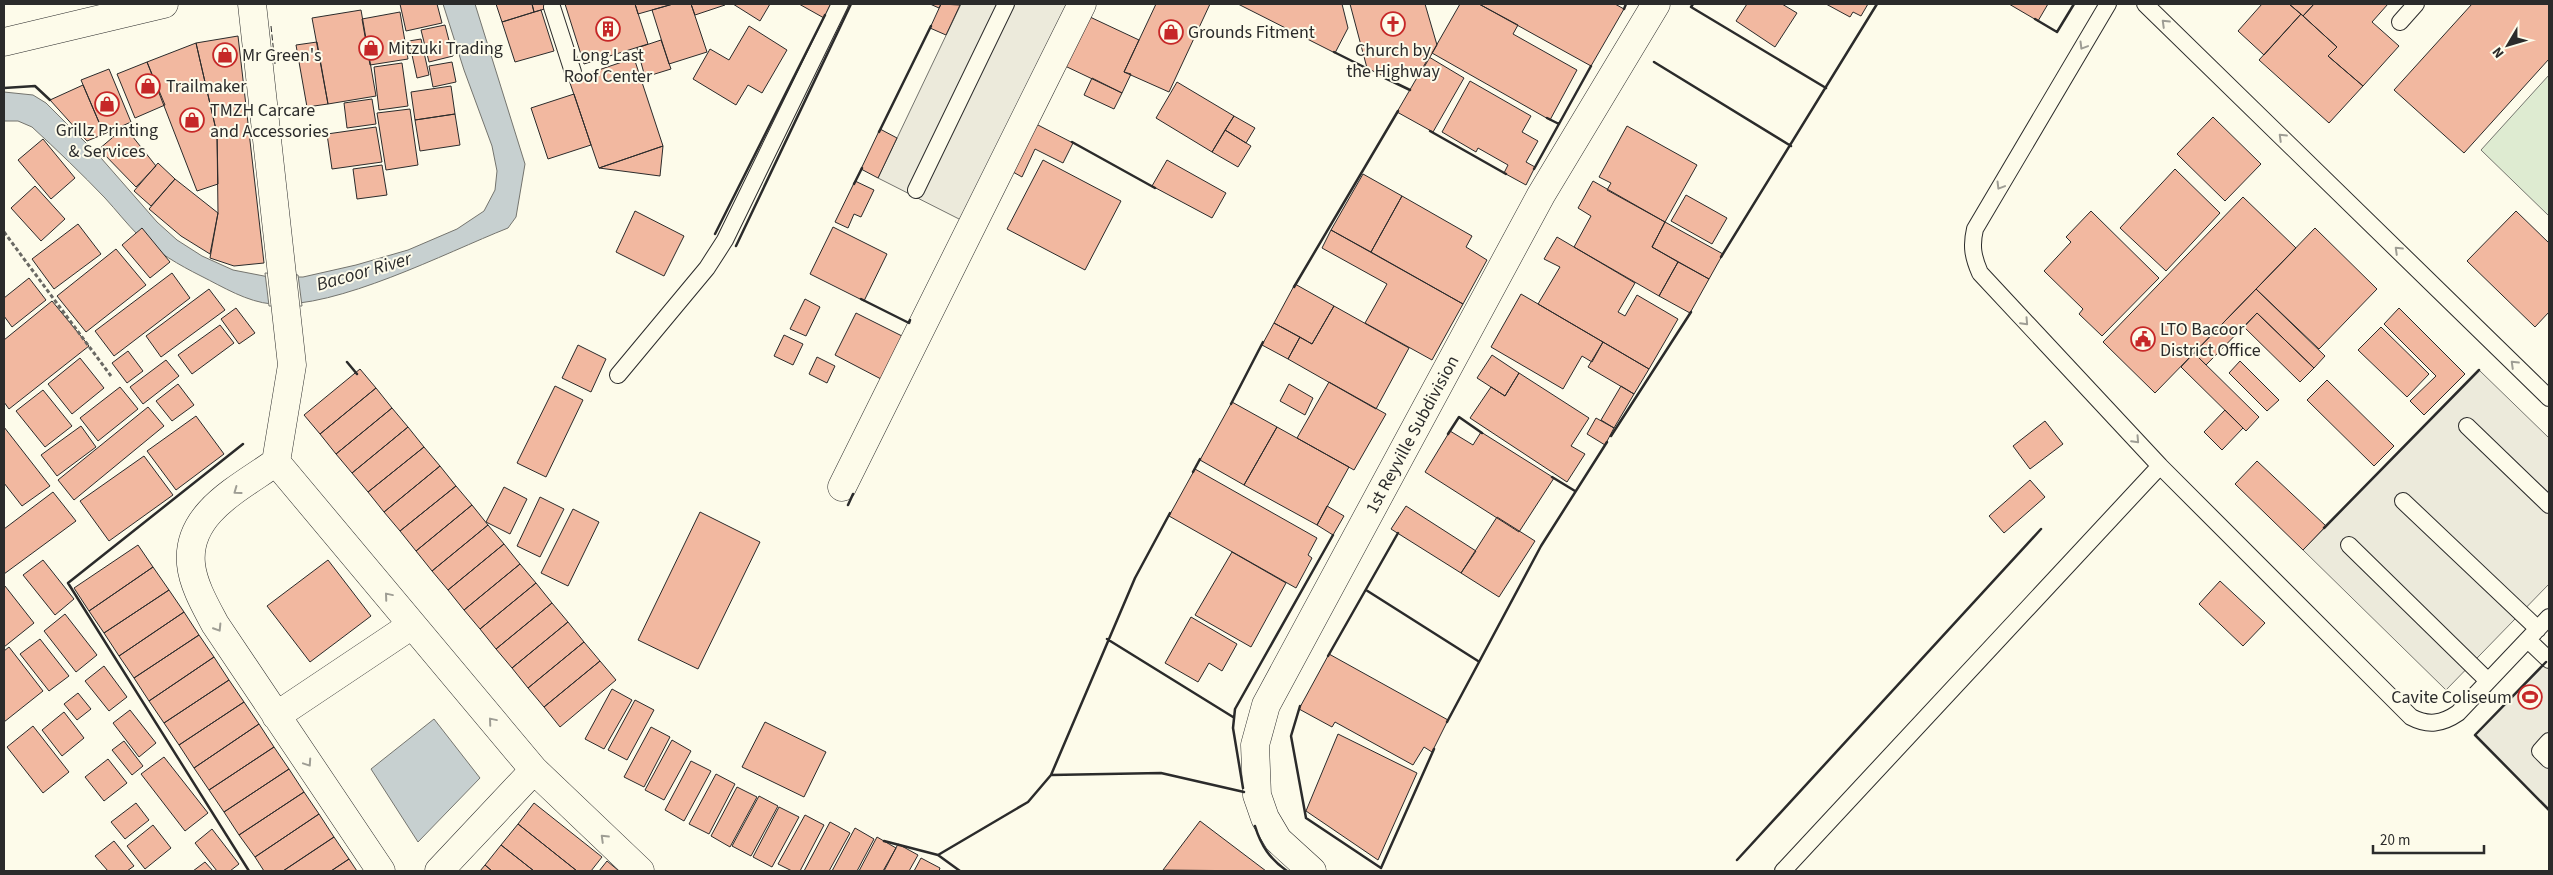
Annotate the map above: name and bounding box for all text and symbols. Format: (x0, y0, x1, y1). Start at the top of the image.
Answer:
church icon: Church by the Highway (1380, 11, 1406, 37)
building icon: Long Last Roof Center (595, 16, 621, 42)
shop icon: Grounds Fitment (1158, 19, 1184, 45)
place label: Grounds Fitment (1188, 20, 1315, 45)
one-way arrow (2162, 20, 2171, 29)
north arrow (2483, 20, 2533, 70)
shop icon: Mitzuki Trading (358, 35, 384, 61)
place label: Mitzuki Trading (388, 36, 503, 61)
place label: Church by the Highway (1346, 38, 1440, 84)
one-way arrow (2079, 40, 2089, 49)
shop icon: Mr Green's (212, 42, 238, 68)
place label: Mr Green's (242, 43, 321, 68)
place label: Long Last Roof Center (564, 43, 653, 89)
text: N (2488, 43, 2509, 62)
shop icon: Trailmaker (135, 73, 161, 99)
place label: Trailmaker (166, 74, 247, 99)
shop icon: Grillz Printing & Services (94, 91, 120, 117)
place label: TMZH Carcare and Accessories (210, 98, 329, 144)
shop icon: TMZH Carcare and Accessories (179, 107, 205, 133)
place label: Grillz Printing & Services (56, 118, 158, 164)
one-way arrow (2278, 134, 2287, 143)
one-way arrow (1997, 180, 2007, 189)
water label: Bacoor River (313, 245, 416, 298)
one-way arrow (2395, 247, 2404, 256)
one-way arrow (2019, 316, 2028, 325)
place label: LTO Bacoor District Office (2160, 317, 2261, 363)
public building icon: LTO Bacoor District Office (2130, 326, 2156, 352)
street label: 1st Reyville Subdivision (1359, 351, 1465, 518)
one-way arrow (2511, 361, 2520, 370)
one-way arrow (2130, 435, 2139, 444)
one-way arrow (233, 485, 242, 494)
one-way arrow (385, 593, 393, 602)
one-way arrow (212, 623, 222, 632)
sports icon: Cavite Coliseum (2517, 684, 2543, 710)
place label: Cavite Coliseum (2391, 685, 2512, 710)
one-way arrow (489, 717, 498, 726)
one-way arrow (302, 758, 312, 767)
scale bar (2373, 822, 2484, 854)
text: 20 m (2380, 830, 2410, 851)
one-way arrow (601, 835, 610, 844)

